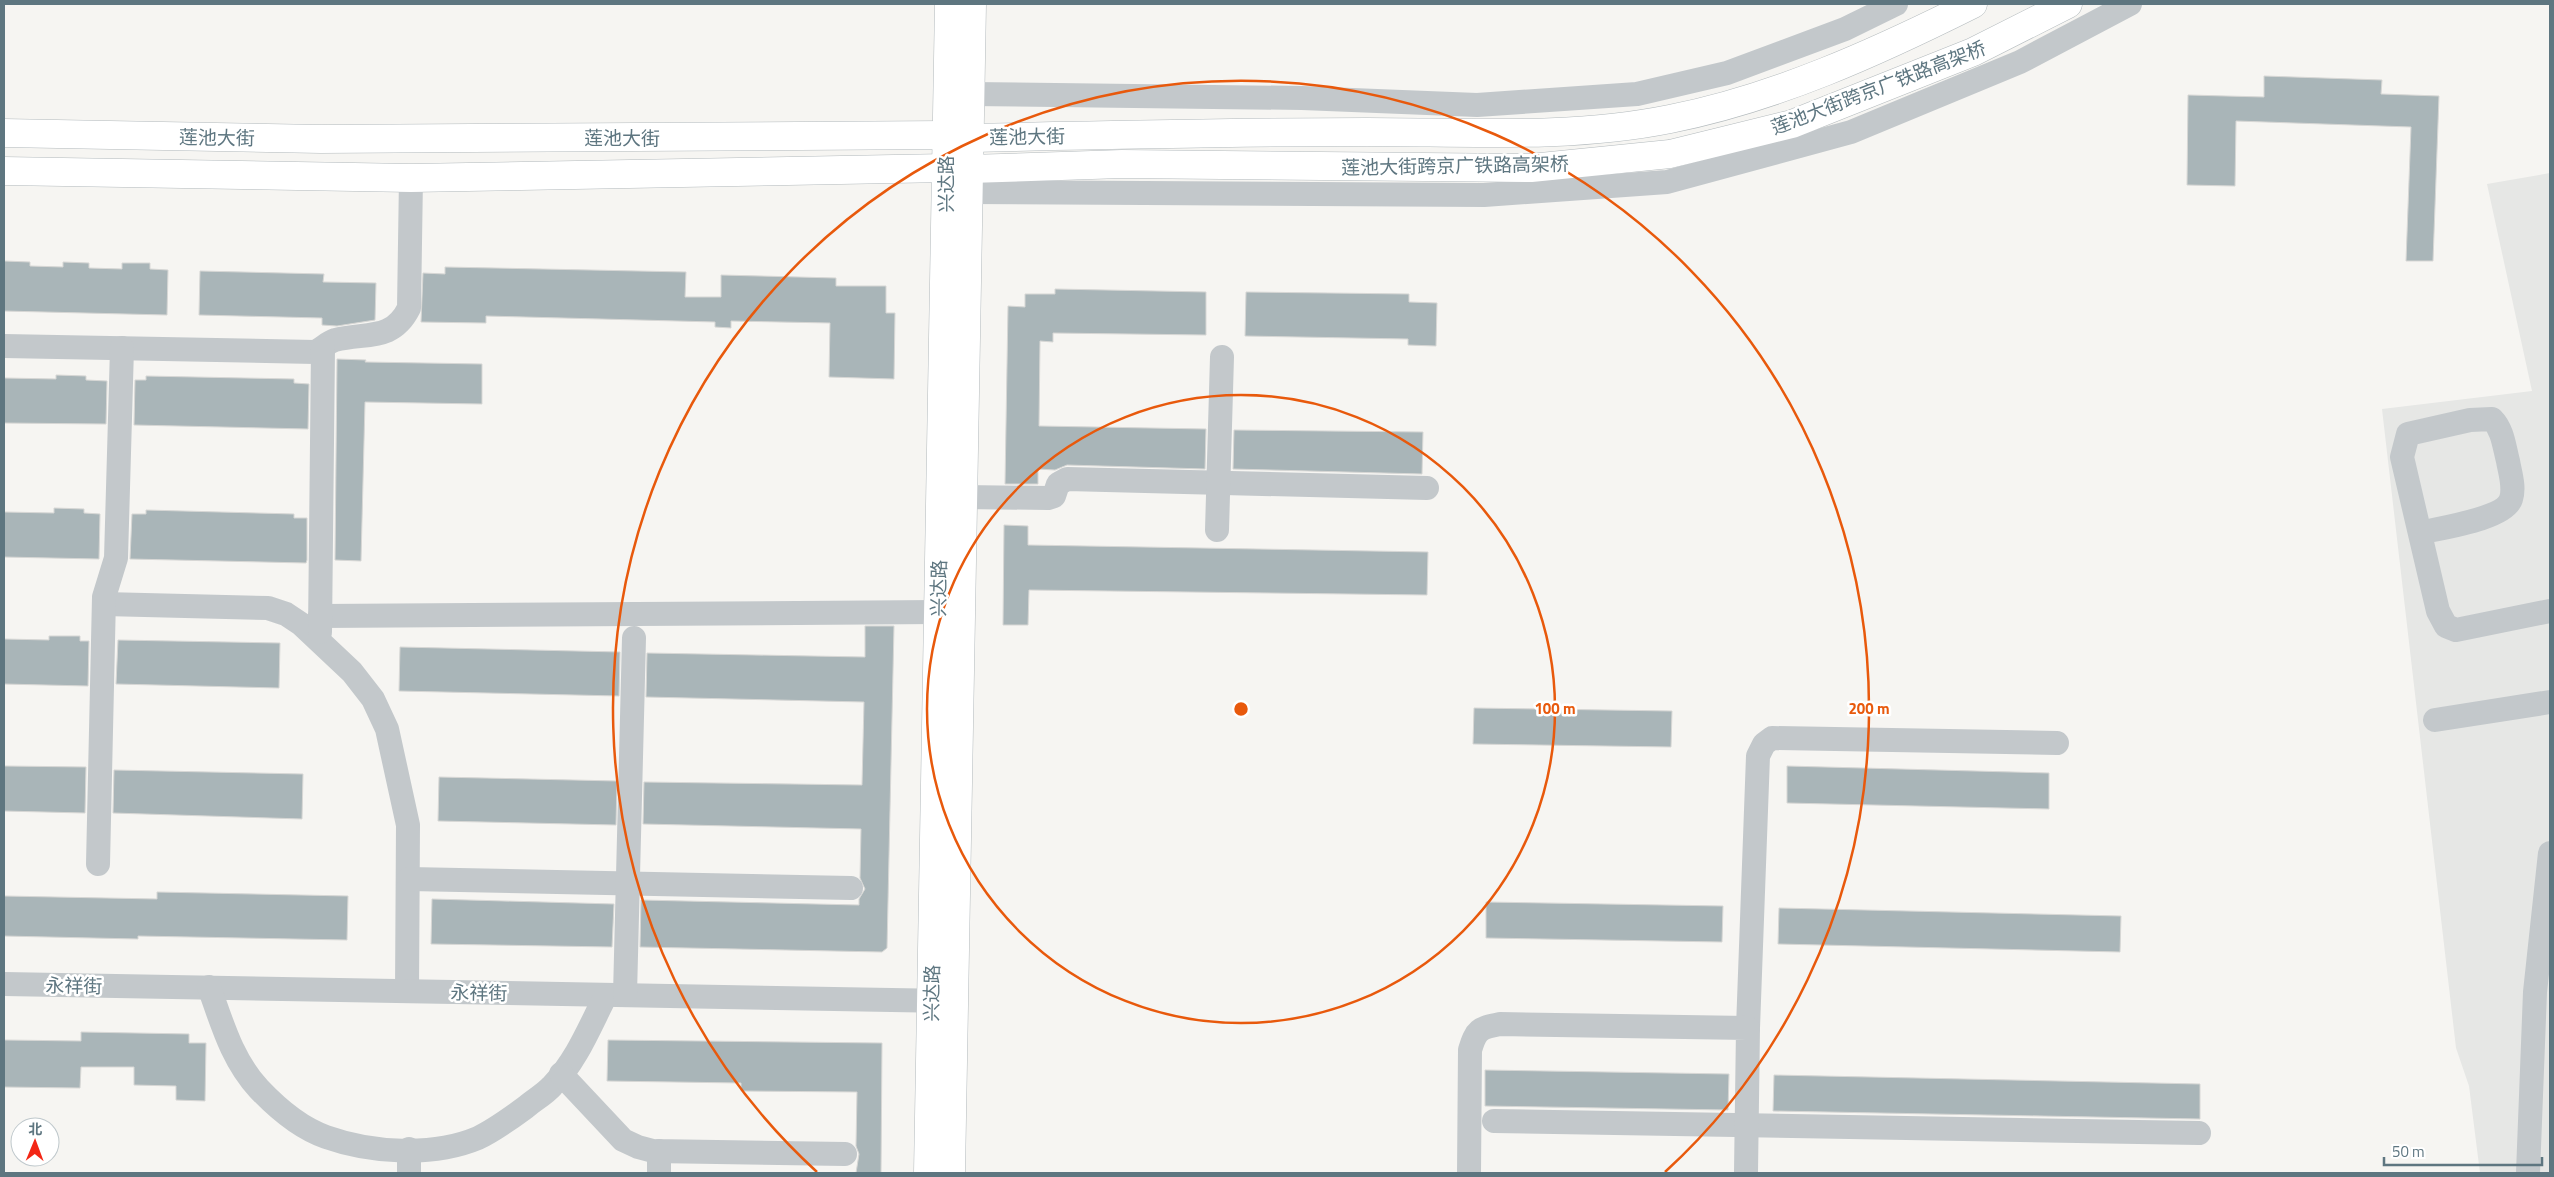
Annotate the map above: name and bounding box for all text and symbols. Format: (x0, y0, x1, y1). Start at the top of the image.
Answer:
street label: 莲池大街跨京广铁路高架桥 (1766, 33, 1990, 141)
street label: 莲池大街 (989, 121, 1065, 151)
street label: 莲池大街 (179, 122, 255, 152)
street label: 莲池大街 (584, 123, 660, 152)
street label: 莲池大街跨京广铁路高架桥 (1341, 149, 1569, 181)
street label: 兴达路 (931, 155, 960, 213)
street label: 兴达路 (923, 559, 953, 617)
text: 100 m (1534, 697, 1576, 720)
text: 200 m (1848, 697, 1890, 720)
centre of rings (1232, 700, 1250, 718)
street label: 兴达路 (916, 964, 946, 1022)
street label: 永祥街 (45, 970, 103, 1000)
street label: 永祥街 (450, 977, 508, 1007)
north arrow (10, 1117, 60, 1167)
text: 北 (28, 1118, 42, 1139)
scale bar (2384, 1134, 2542, 1166)
text: 50 m (2392, 1140, 2425, 1163)

